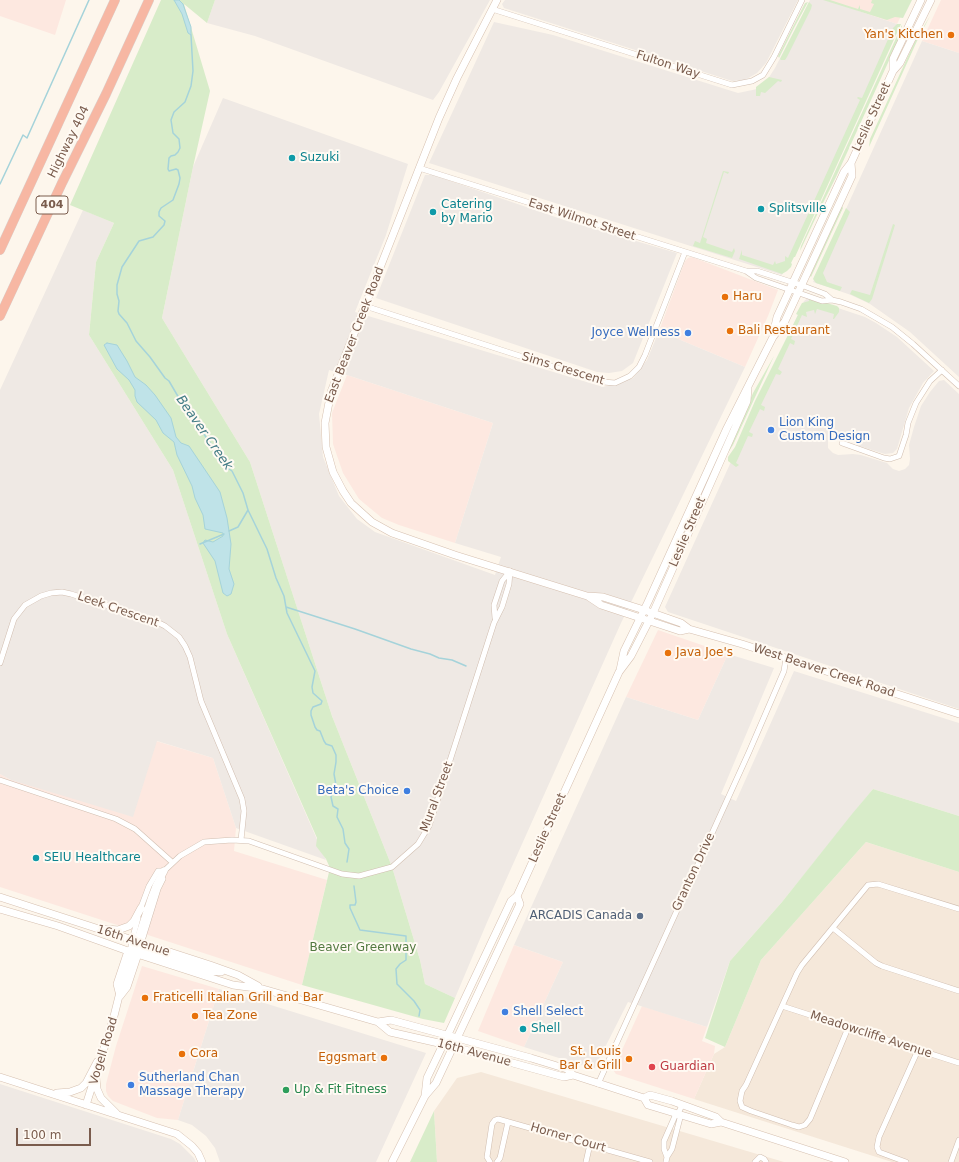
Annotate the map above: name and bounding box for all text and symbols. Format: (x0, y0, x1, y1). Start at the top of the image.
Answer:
place label: Yan's Kitchen (864, 28, 943, 42)
marker: Yan's Kitchen (946, 30, 956, 40)
street label: Fulton Way (634, 48, 702, 82)
street label: Leslie Street (850, 80, 894, 154)
street label: Highway 404 (45, 104, 93, 180)
place label: Suzuki (300, 151, 339, 165)
marker: Suzuki (287, 153, 297, 163)
road number: 404 (36, 196, 68, 214)
street label: East Wilmot Street (527, 196, 637, 244)
place label: Catering by Mario (441, 198, 493, 226)
place label: Splitsville (769, 202, 826, 216)
marker: Splitsville (756, 204, 766, 214)
marker: Catering by Mario (428, 207, 438, 217)
street label: East Beaver Creek Road (322, 265, 388, 405)
place label: Haru (733, 290, 762, 304)
marker: Haru (720, 292, 730, 302)
place label: Bali Restaurant (738, 324, 830, 338)
place label: Joyce Wellness (592, 326, 680, 340)
marker: Bali Restaurant (725, 326, 735, 336)
marker: Joyce Wellness (683, 328, 693, 338)
street label: Sims Crescent (520, 350, 606, 388)
water label: Beaver Creek (172, 392, 236, 474)
place label: Lion King Custom Design (779, 416, 870, 444)
marker: Lion King Custom Design (766, 425, 776, 435)
street label: Leslie Street (667, 495, 709, 569)
street label: Leek Crescent (75, 589, 161, 631)
street label: West Beaver Creek Road (751, 641, 897, 701)
place label: Java Joe's (676, 646, 733, 660)
marker: Java Joe's (663, 648, 673, 658)
street label: Mural Street (418, 760, 456, 834)
place label: Beta's Choice (317, 784, 399, 798)
marker: Beta's Choice (402, 786, 412, 796)
street label: Leslie Street (526, 791, 570, 865)
street label: Granton Drive (670, 831, 718, 913)
place label: SEIU Healthcare (44, 851, 141, 865)
marker: SEIU Healthcare (31, 853, 41, 863)
place label: ARCADIS Canada (530, 909, 632, 923)
marker: ARCADIS Canada (635, 911, 645, 921)
street label: 16th Avenue (95, 922, 171, 960)
park label: Beaver Greenway (310, 941, 416, 955)
place label: Fraticelli Italian Grill and Bar (153, 991, 323, 1005)
marker: Fraticelli Italian Grill and Bar (140, 993, 150, 1003)
place label: Shell Select (513, 1005, 583, 1019)
marker: Shell Select (500, 1007, 510, 1017)
place label: Tea Zone (203, 1009, 257, 1023)
street label: Meadowcliffe Avenue (808, 1009, 934, 1061)
marker: Tea Zone (190, 1011, 200, 1021)
street label: Vogell Road (87, 1015, 121, 1087)
place label: Shell (531, 1022, 560, 1036)
marker: Shell (518, 1024, 528, 1034)
street label: 16th Avenue (435, 1036, 513, 1070)
place label: St. Louis Bar & Grill (559, 1045, 621, 1073)
place label: Cora (190, 1047, 218, 1061)
marker: Cora (177, 1049, 187, 1059)
place label: Eggsmart (318, 1051, 376, 1065)
marker: Eggsmart (379, 1053, 389, 1063)
marker: St. Louis Bar & Grill (624, 1054, 634, 1064)
place label: Guardian (660, 1060, 715, 1074)
marker: Guardian (647, 1062, 657, 1072)
place label: Sutherland Chan Massage Therapy (139, 1071, 245, 1099)
marker: Sutherland Chan Massage Therapy (126, 1080, 136, 1090)
place label: Up & Fit Fitness (294, 1083, 387, 1097)
marker: Up & Fit Fitness (281, 1085, 291, 1095)
scale bar (18, 1120, 93, 1146)
street label: Horner Court (529, 1120, 607, 1156)
text: 100 m (23, 1128, 61, 1142)

